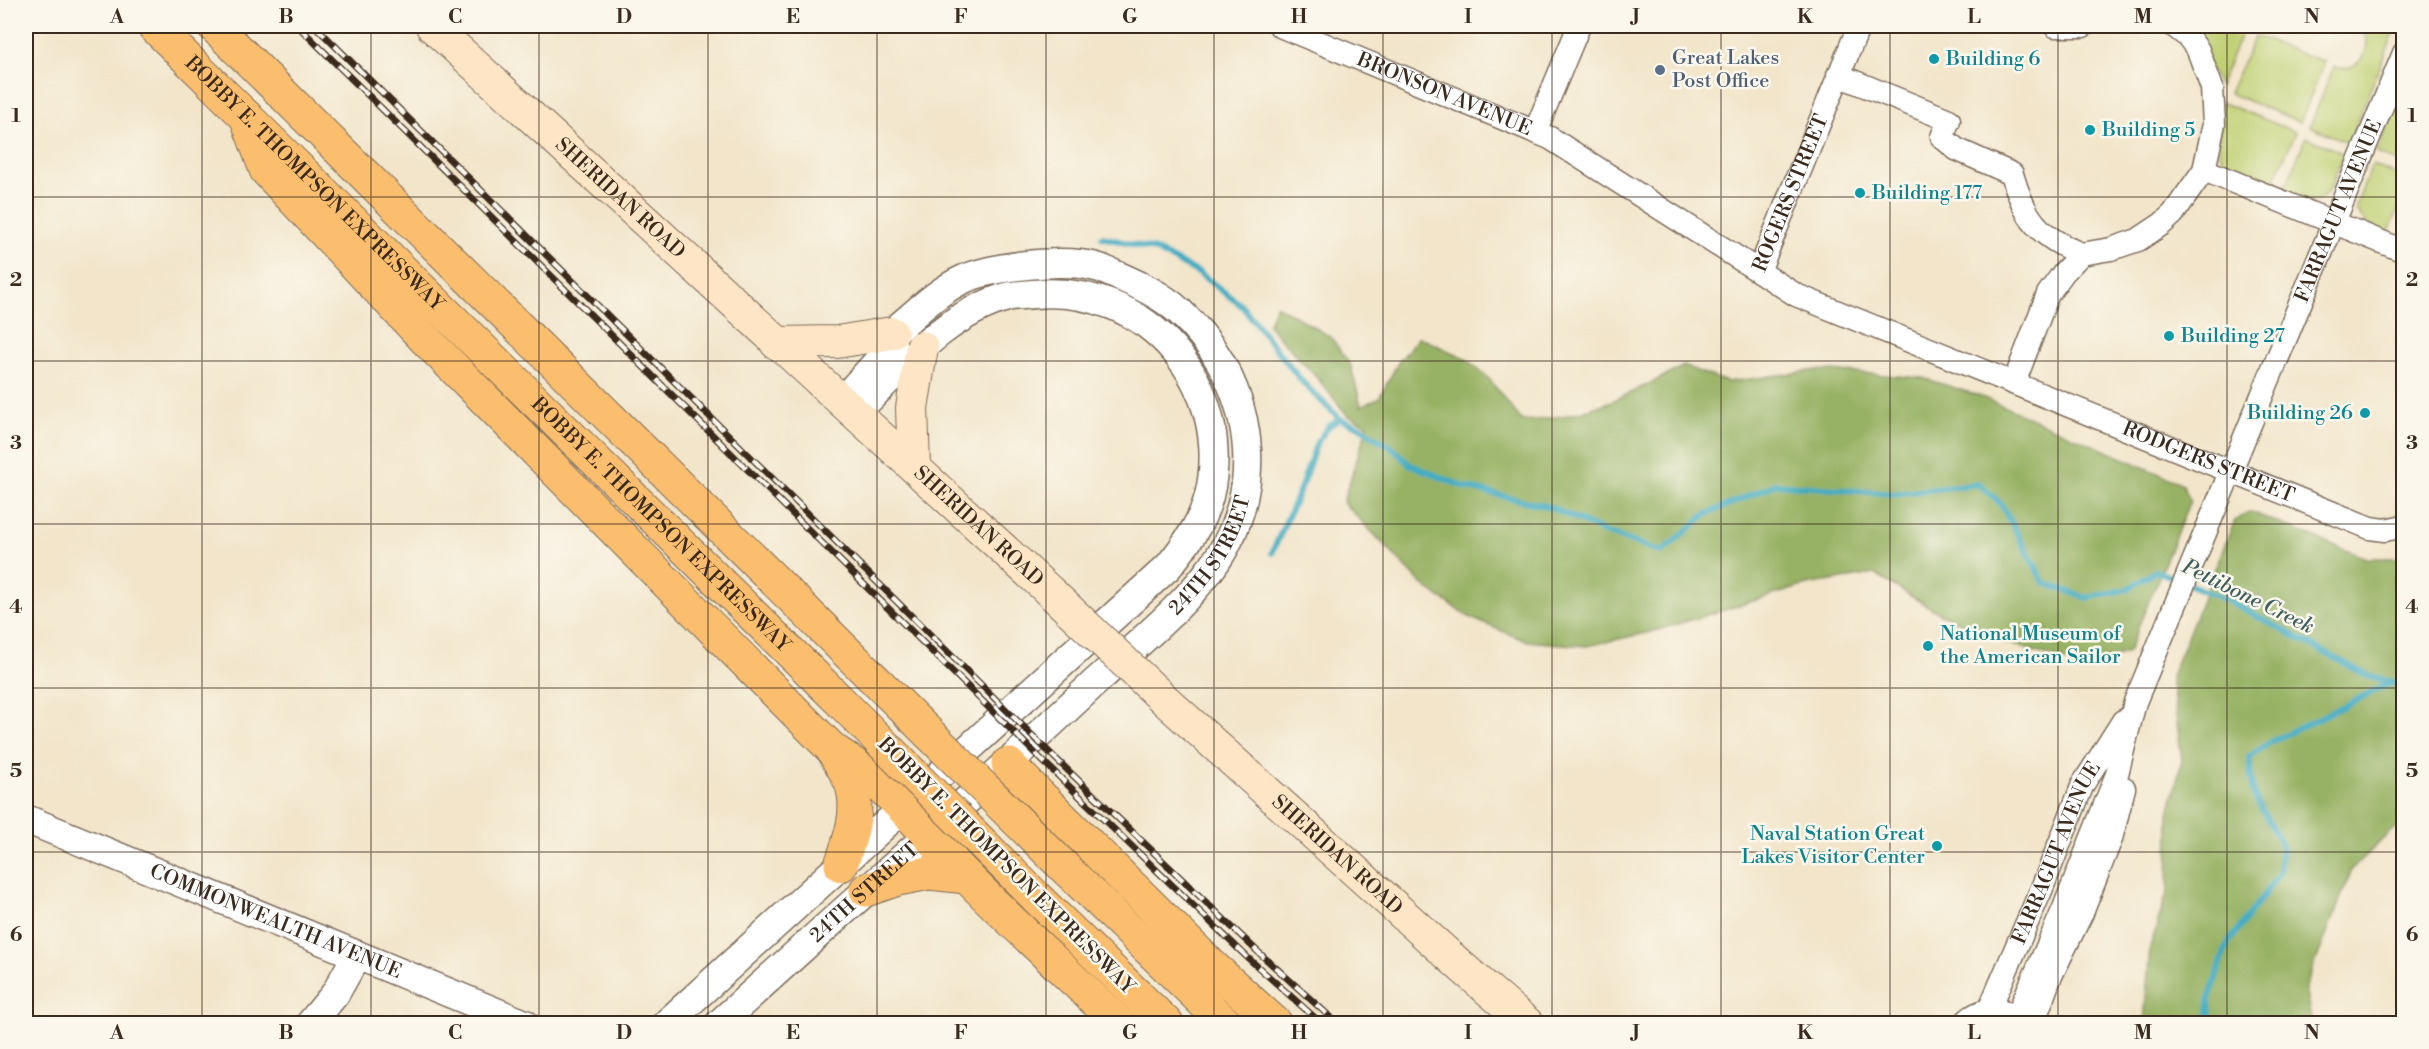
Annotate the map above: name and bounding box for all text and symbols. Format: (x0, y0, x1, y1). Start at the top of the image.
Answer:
text: A (109, 5, 125, 30)
text: B (278, 5, 294, 30)
text: C (448, 5, 462, 30)
text: D (616, 5, 632, 30)
text: E (786, 5, 800, 30)
text: F (954, 5, 968, 30)
text: G (1122, 5, 1138, 30)
text: H (1291, 5, 1308, 30)
text: I (1464, 5, 1472, 30)
text: J (1629, 5, 1640, 30)
text: K (1797, 5, 1814, 30)
text: L (1967, 5, 1981, 30)
text: M (2134, 5, 2153, 30)
text: N (2304, 5, 2320, 30)
street label: BRONSON AVENUE (1352, 46, 1535, 142)
place label: Great Lakes Post Office (1672, 46, 1779, 94)
place label: Building 6 (1945, 47, 2040, 72)
street label: BOBBY E. THOMPSON EXPRESSWAY (179, 50, 450, 317)
marker: Building 6 (1927, 52, 1941, 66)
marker: Great Lakes Post Office (1653, 63, 1667, 77)
text: 1 (11, 104, 21, 129)
text: 1 (2407, 104, 2417, 129)
street label: ROGERS STREET (1747, 111, 1834, 276)
street label: FARRAGUT AVENUE (2289, 116, 2388, 306)
place label: Building 5 (2101, 118, 2195, 143)
marker: Building 5 (2083, 123, 2097, 137)
street label: SHERIDAN ROAD (550, 132, 690, 264)
place label: Building 177 (1871, 181, 1982, 206)
marker: Building 177 (1853, 186, 1867, 200)
text: 2 (10, 268, 22, 293)
text: 2 (2406, 268, 2418, 293)
place label: Building 27 (2180, 324, 2285, 349)
marker: Building 27 (2162, 329, 2176, 343)
street label: BOBBY E. THOMPSON EXPRESSWAY (525, 391, 796, 658)
place label: Building 26 (2246, 401, 2353, 426)
marker: Building 26 (2358, 406, 2372, 420)
street label: RODGERS STREET (2118, 416, 2298, 508)
text: 3 (10, 431, 22, 456)
text: 3 (2406, 431, 2418, 456)
street label: SHERIDAN ROAD (908, 461, 1049, 592)
street label: 24TH STREET (1164, 493, 1256, 621)
water label: Pettibone Creek (2177, 553, 2318, 640)
text: 4 (9, 595, 23, 620)
text: 4 (2405, 595, 2419, 620)
place label: National Museum of the American Sailor (1940, 622, 2122, 670)
marker: National Museum of the American Sailor (1921, 639, 1935, 653)
street label: BOBBY E. THOMPSON EXPRESSWAY (872, 732, 1140, 1000)
street label: FARRAGUT AVENUE (2007, 757, 2107, 948)
text: 5 (10, 759, 22, 784)
text: 5 (2406, 759, 2418, 784)
street label: SHERIDAN ROAD (1266, 789, 1408, 920)
place label: Naval Station Great Lakes Visitor Center (1741, 822, 1925, 870)
street label: 24TH STREET (805, 837, 924, 948)
marker: Naval Station Great Lakes Visitor Center (1930, 839, 1944, 853)
street label: COMMONWEALTH AVENUE (146, 859, 405, 984)
text: 6 (10, 923, 23, 948)
text: 6 (2406, 923, 2419, 948)
text: A (109, 1021, 125, 1046)
text: B (278, 1021, 294, 1046)
text: C (448, 1021, 462, 1046)
text: D (616, 1021, 632, 1046)
text: E (786, 1021, 800, 1046)
text: F (954, 1021, 968, 1046)
text: G (1122, 1021, 1138, 1046)
text: H (1291, 1021, 1308, 1046)
text: I (1464, 1021, 1472, 1046)
text: J (1629, 1021, 1640, 1046)
text: K (1797, 1021, 1814, 1046)
text: L (1967, 1021, 1981, 1046)
text: M (2134, 1021, 2153, 1046)
text: N (2304, 1021, 2320, 1046)

